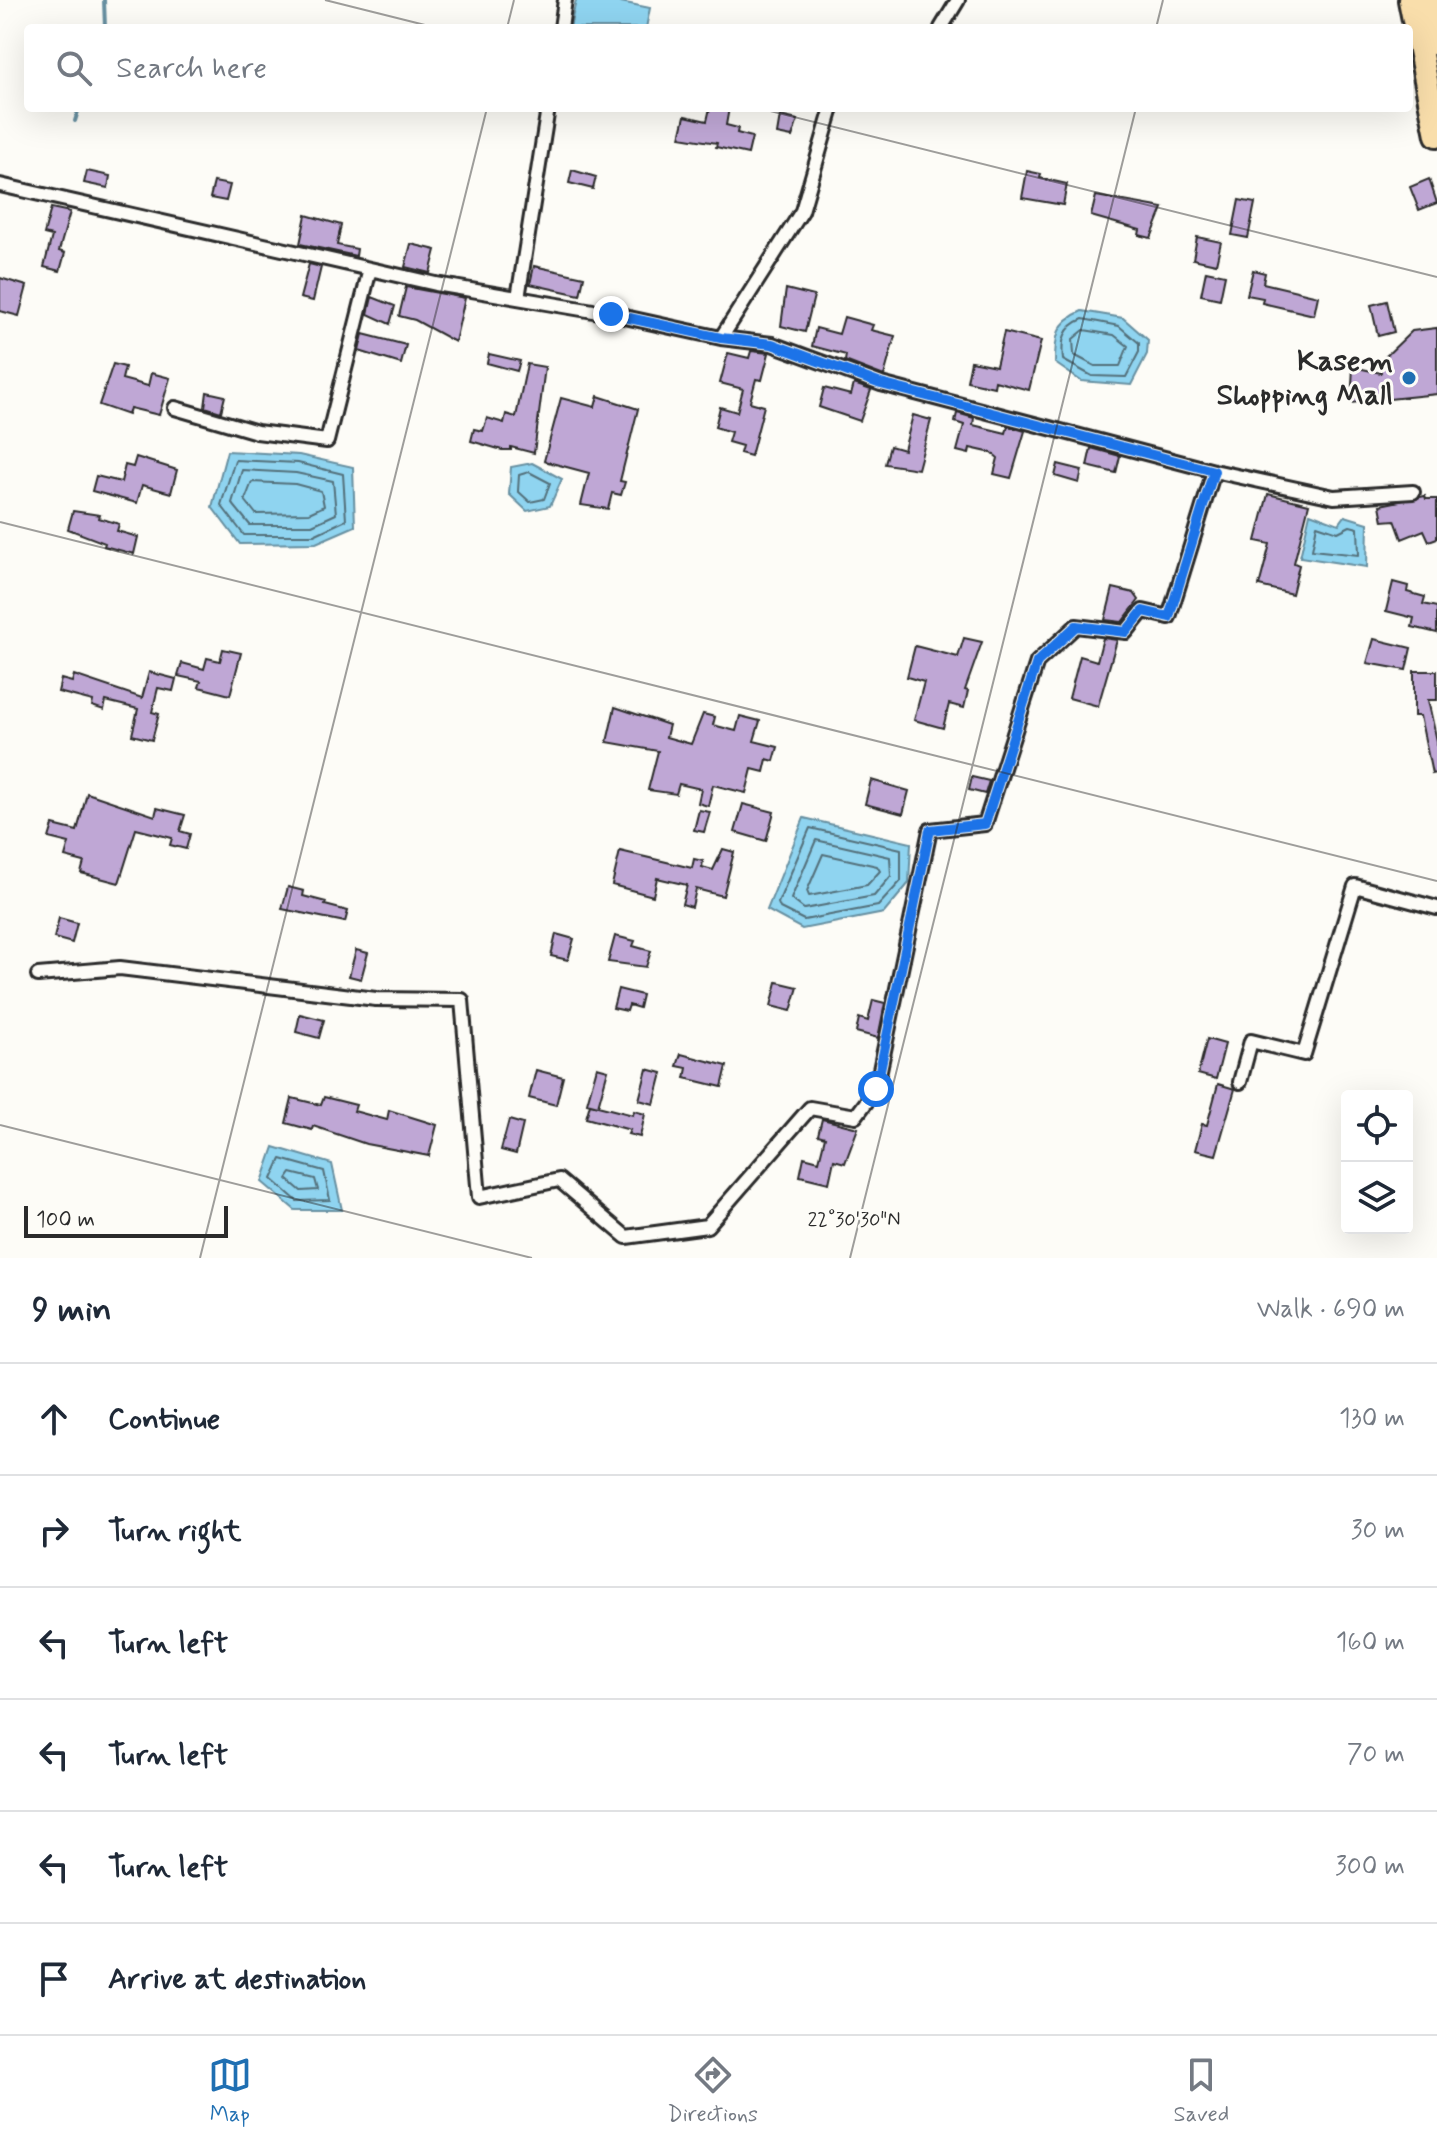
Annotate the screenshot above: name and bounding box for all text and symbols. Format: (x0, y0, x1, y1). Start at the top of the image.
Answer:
search box (24, 24, 1413, 112)
icon: search (52, 46, 96, 90)
text: Search here (116, 49, 267, 88)
route end (593, 296, 629, 332)
place label: Kasem Shopping Mall (1217, 342, 1393, 416)
marker: Kasem Shopping Mall (1400, 369, 1418, 387)
route start (858, 1071, 894, 1107)
map controls (1341, 1090, 1413, 1234)
button: locate (1341, 1090, 1413, 1162)
button: layers (1341, 1162, 1413, 1234)
scale bar (24, 1202, 228, 1238)
text: 100 m (36, 1206, 95, 1234)
text: 22°30'30"N (808, 1207, 900, 1234)
text: 9 min (32, 1288, 112, 1333)
text: Walk · 690 m (1257, 1293, 1405, 1327)
icon: ahead (32, 1397, 76, 1441)
text: Continue (108, 1400, 220, 1439)
text: 130 m (1339, 1402, 1405, 1436)
icon: right (32, 1509, 76, 1553)
text: Turn right (108, 1512, 241, 1551)
text: 30 m (1351, 1514, 1405, 1548)
icon: left (32, 1621, 76, 1665)
text: Turn left (108, 1624, 228, 1663)
text: 160 m (1336, 1626, 1405, 1660)
icon: left (32, 1733, 76, 1777)
text: Turn left (108, 1736, 228, 1775)
text: 70 m (1347, 1738, 1405, 1772)
icon: left (32, 1845, 76, 1889)
text: Turn left (108, 1848, 228, 1887)
text: 300 m (1335, 1850, 1405, 1884)
icon: arrive (32, 1957, 76, 2001)
text: Arrive at destination (108, 1960, 366, 1999)
tab: Map (208, 2053, 252, 2129)
tab: Directions (667, 2053, 758, 2129)
tab: Saved (1174, 2053, 1229, 2129)

